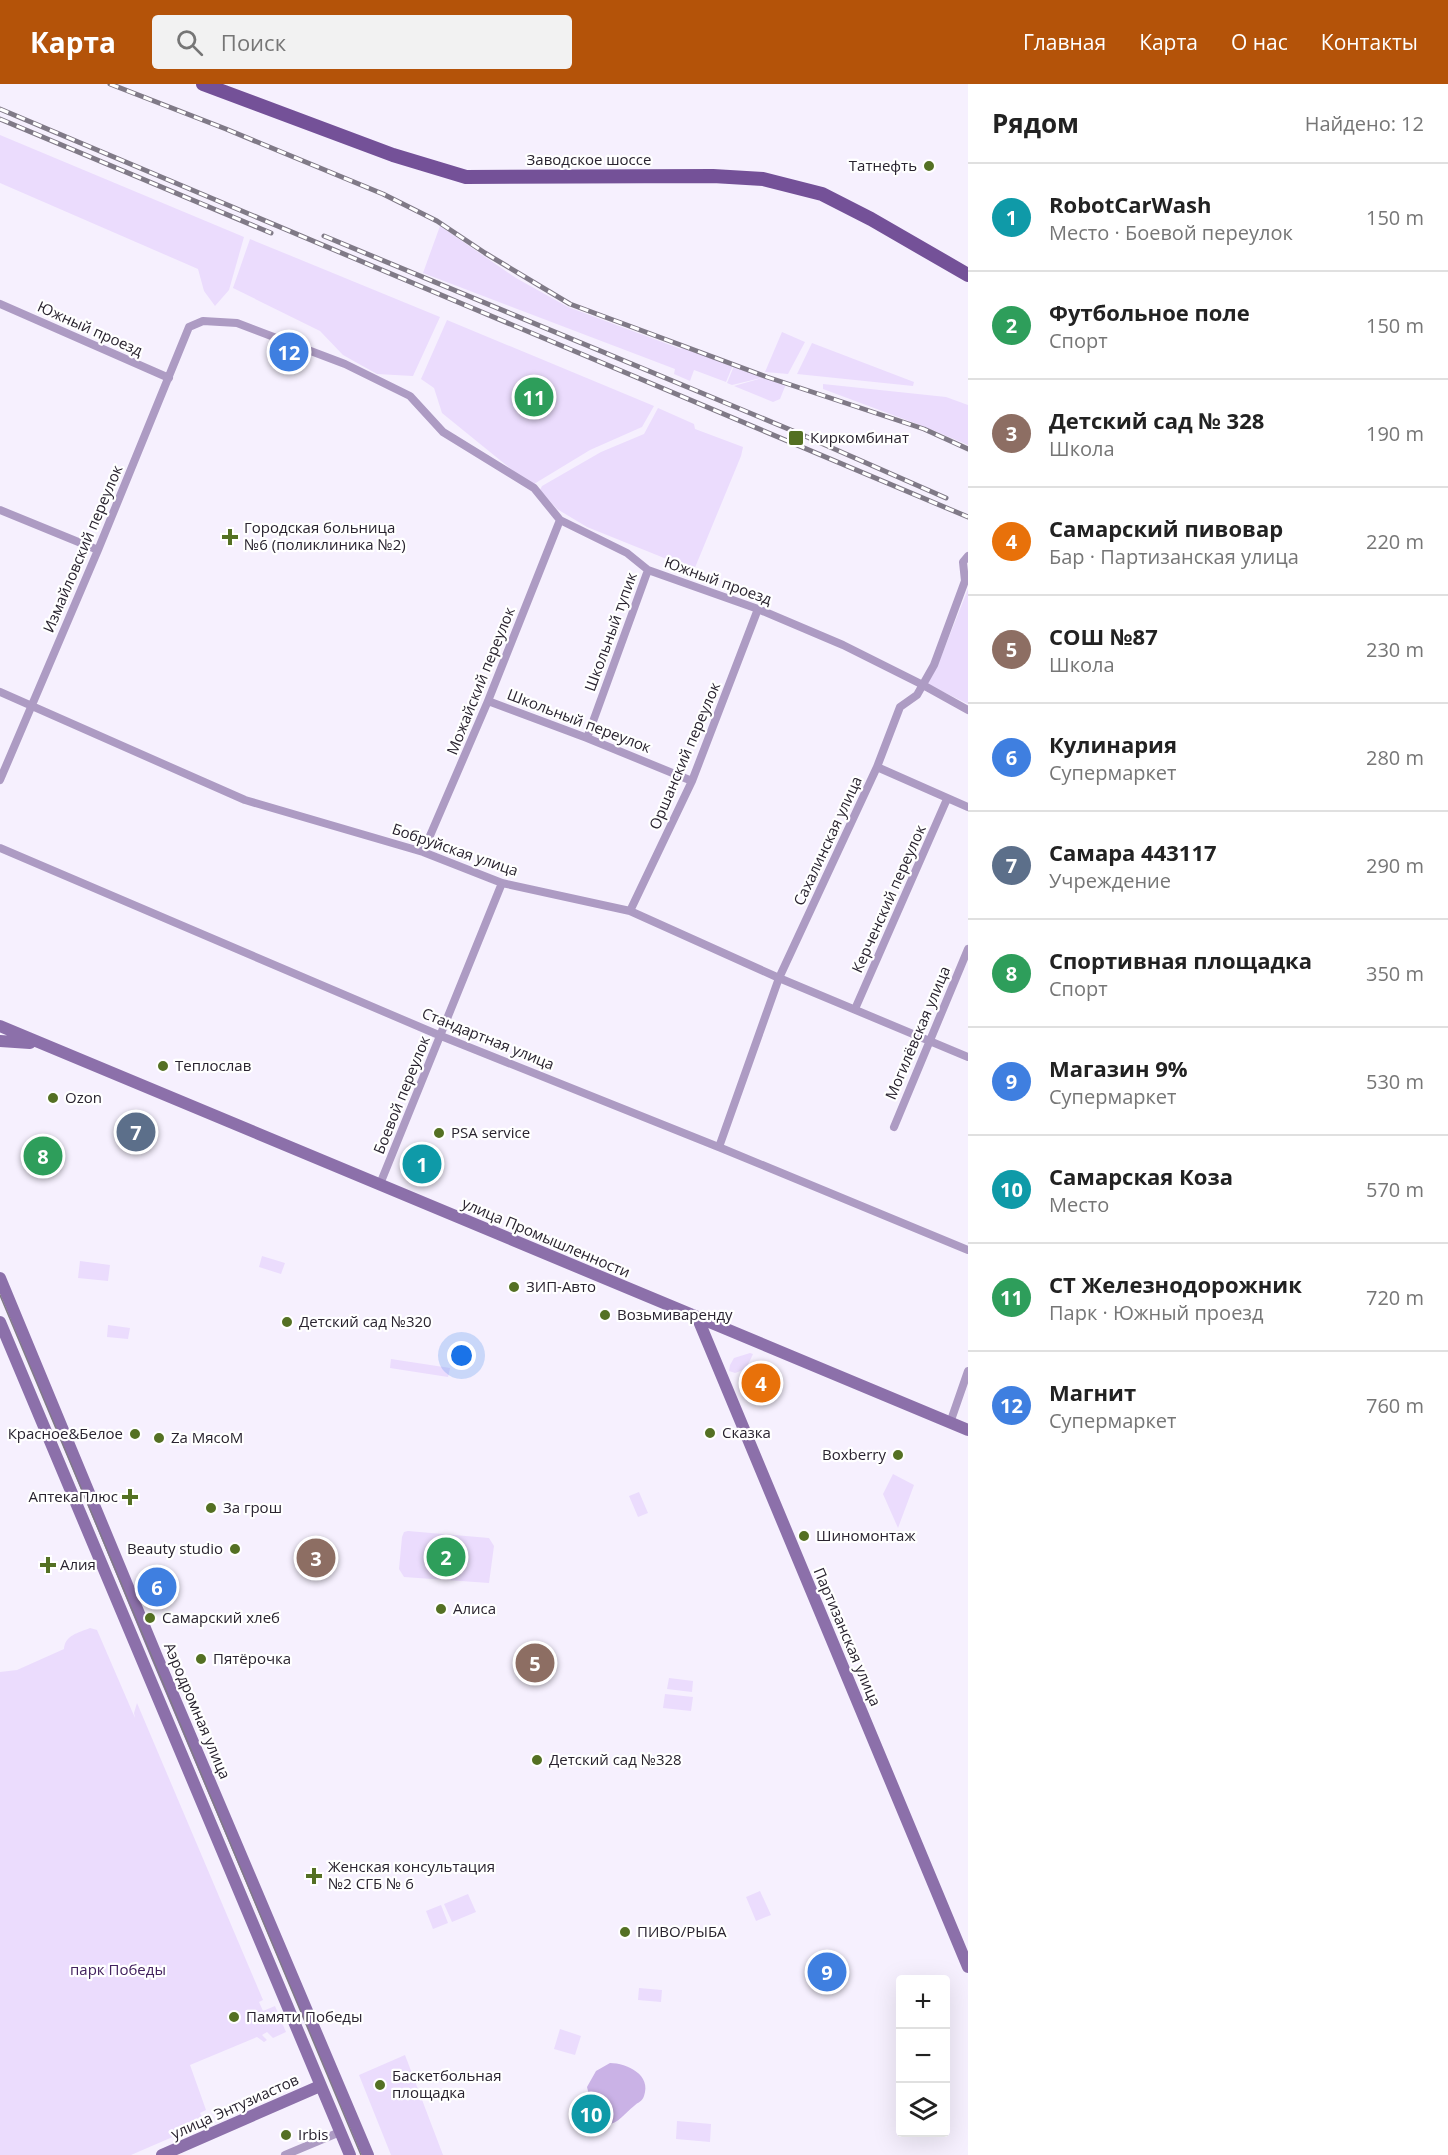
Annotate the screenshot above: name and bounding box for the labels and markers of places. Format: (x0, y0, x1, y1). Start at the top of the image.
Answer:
place label: Татнефть (849, 155, 917, 175)
marker: Татнефть (922, 159, 936, 173)
pin: 12 (270, 330, 308, 374)
pin: 11 (514, 374, 554, 420)
place label: Киркомбинат (810, 427, 909, 447)
marker: Киркомбинат (787, 429, 805, 447)
place label: Городская больница №6 (поликлиника №2) (244, 517, 406, 554)
marker: Городская больница №6 (поликлиника №2) (221, 528, 239, 546)
place label: Теплослав (175, 1055, 251, 1075)
marker: Теплослав (156, 1059, 170, 1073)
place label: Ozon (65, 1087, 102, 1107)
marker: Ozon (46, 1091, 60, 1105)
pin: 7 (116, 1110, 156, 1154)
place label: PSA service (451, 1122, 530, 1142)
marker: PSA service (432, 1126, 446, 1140)
pin: 8 (24, 1134, 63, 1178)
pin: 1 (402, 1142, 442, 1186)
place label: ЗИП-Авто (526, 1276, 596, 1296)
marker: ЗИП-Авто (507, 1280, 521, 1294)
place label: Возьмиваренду (617, 1304, 733, 1324)
marker: Возьмиваренду (598, 1308, 612, 1322)
place label: Детский сад №320 (299, 1311, 432, 1331)
marker: Детский сад №320 (280, 1315, 294, 1329)
pin: 4 (742, 1360, 780, 1406)
place label: Сказка (722, 1422, 771, 1442)
place label: Красное&Белое (8, 1423, 123, 1443)
marker: Сказка (703, 1426, 717, 1440)
marker: Красное&Белое (128, 1427, 142, 1441)
place label: Za МясоМ (171, 1427, 243, 1447)
marker: Za МясоМ (152, 1431, 166, 1445)
place label: Boxberry (822, 1444, 886, 1464)
marker: Boxberry (891, 1448, 905, 1462)
place label: АптекаПлюс (29, 1486, 118, 1506)
marker: АптекаПлюс (123, 1490, 137, 1504)
place label: За грош (223, 1497, 282, 1517)
marker: За грош (204, 1501, 218, 1515)
place label: Шиномонтаж (816, 1525, 915, 1545)
marker: Шиномонтаж (797, 1529, 811, 1543)
pin: 2 (426, 1534, 466, 1580)
pin: 3 (296, 1536, 336, 1580)
place label: Beauty studio (127, 1538, 223, 1558)
marker: Beauty studio (228, 1542, 242, 1556)
place label: Алия (60, 1554, 96, 1574)
marker: Алия (41, 1558, 55, 1572)
pin: 6 (138, 1564, 176, 1610)
place label: Алиса (453, 1598, 496, 1618)
marker: Алиса (434, 1602, 448, 1616)
place label: Самарский хлеб (162, 1607, 280, 1627)
marker: Самарский хлеб (143, 1611, 157, 1625)
pin: 5 (516, 1640, 554, 1686)
place label: Пятёрочка (213, 1648, 291, 1668)
marker: Пятёрочка (194, 1652, 208, 1666)
place label: Детский сад №328 (549, 1749, 682, 1769)
marker: Детский сад №328 (530, 1753, 544, 1767)
place label: Женская консультация №2 СГБ № 6 (328, 1856, 495, 1893)
marker: Женская консультация №2 СГБ № 6 (305, 1867, 323, 1885)
place label: ПИВО/РЫБА (637, 1921, 727, 1941)
marker: ПИВО/РЫБА (618, 1925, 632, 1939)
pin: 9 (808, 1950, 846, 1994)
place label: Памяти Победы (246, 2006, 362, 2026)
marker: Памяти Победы (227, 2010, 241, 2024)
place label: Баскетбольная площадка (392, 2065, 501, 2102)
marker: Баскетбольная площадка (373, 2078, 387, 2092)
pin: 10 (572, 2092, 610, 2136)
place label: Irbis (298, 2124, 328, 2144)
marker: Irbis (279, 2128, 293, 2142)

